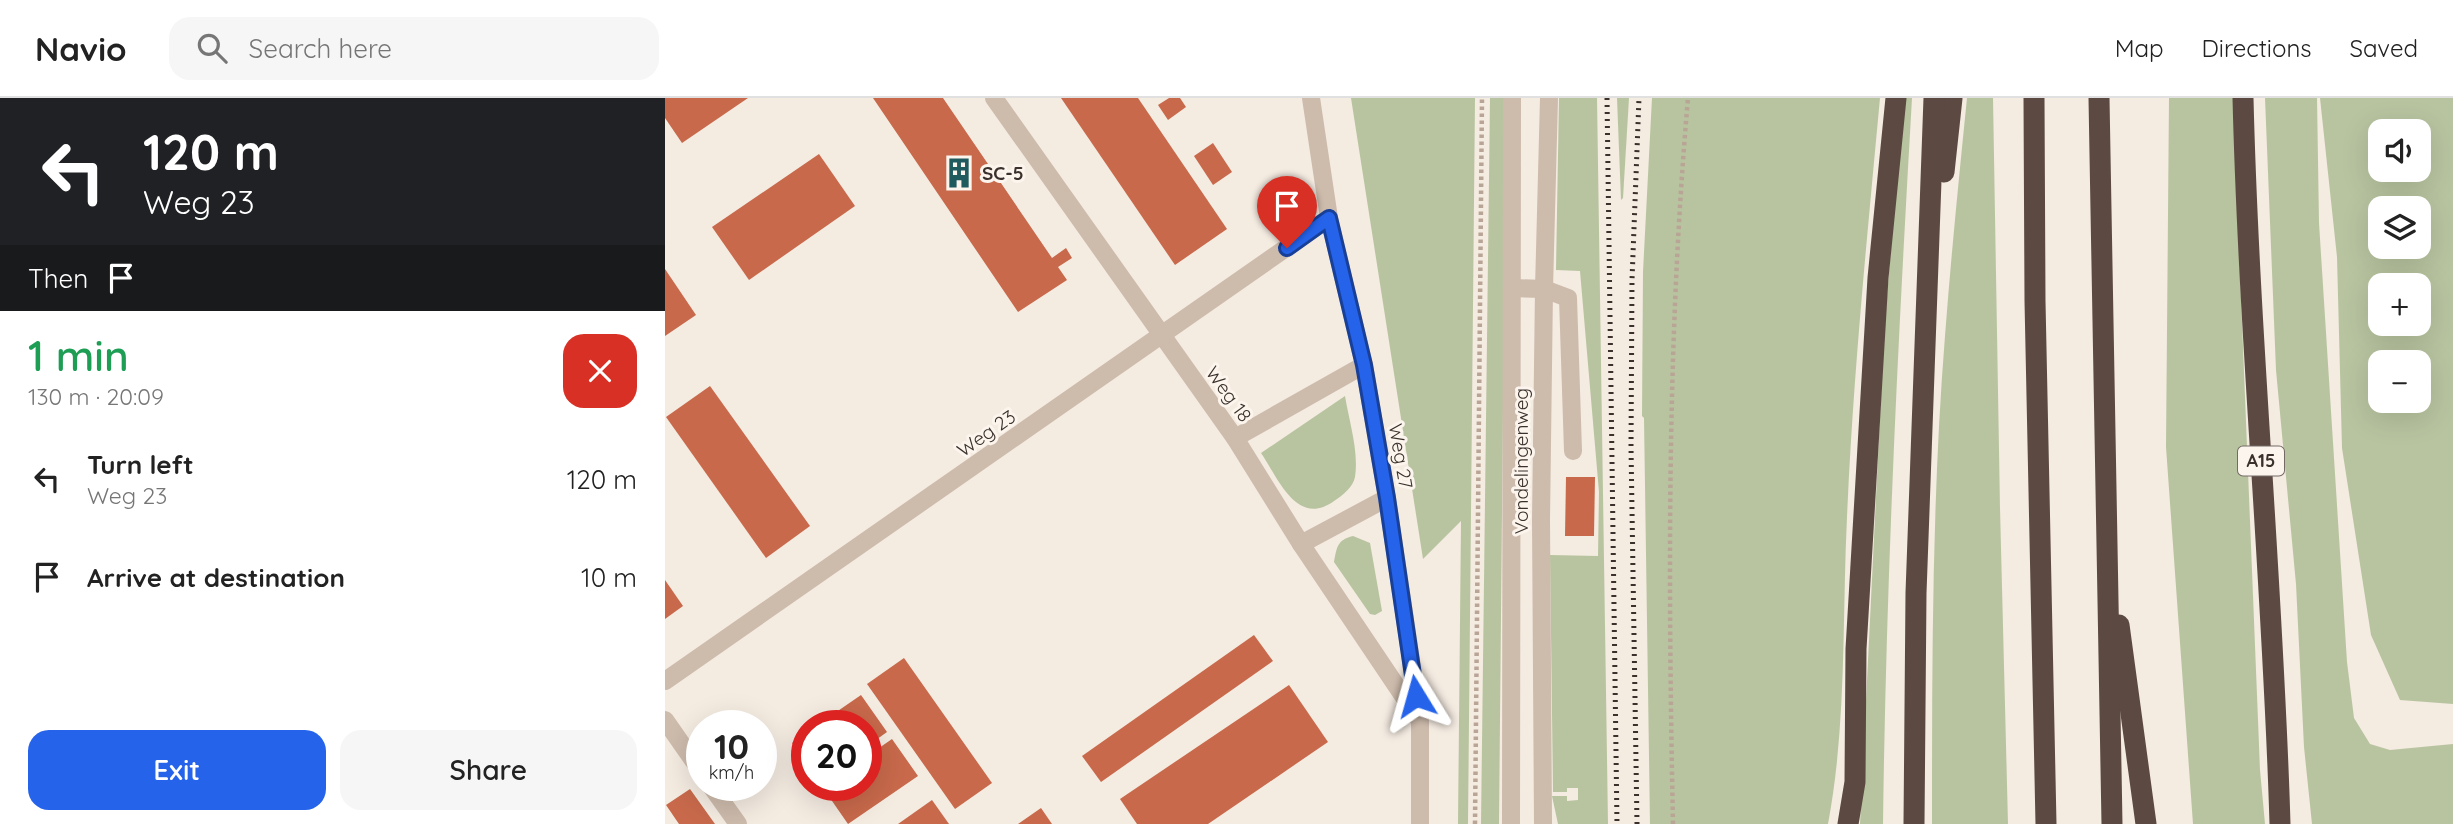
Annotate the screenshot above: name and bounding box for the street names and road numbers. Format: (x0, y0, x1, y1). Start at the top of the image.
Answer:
street label: Weg 18 (1201, 361, 1257, 427)
street label: Vondelingenweg (1509, 388, 1533, 534)
street label: Weg 23 (952, 404, 1020, 462)
street label: Weg 27 (1383, 422, 1419, 491)
road number: A15 (2238, 446, 2284, 475)

